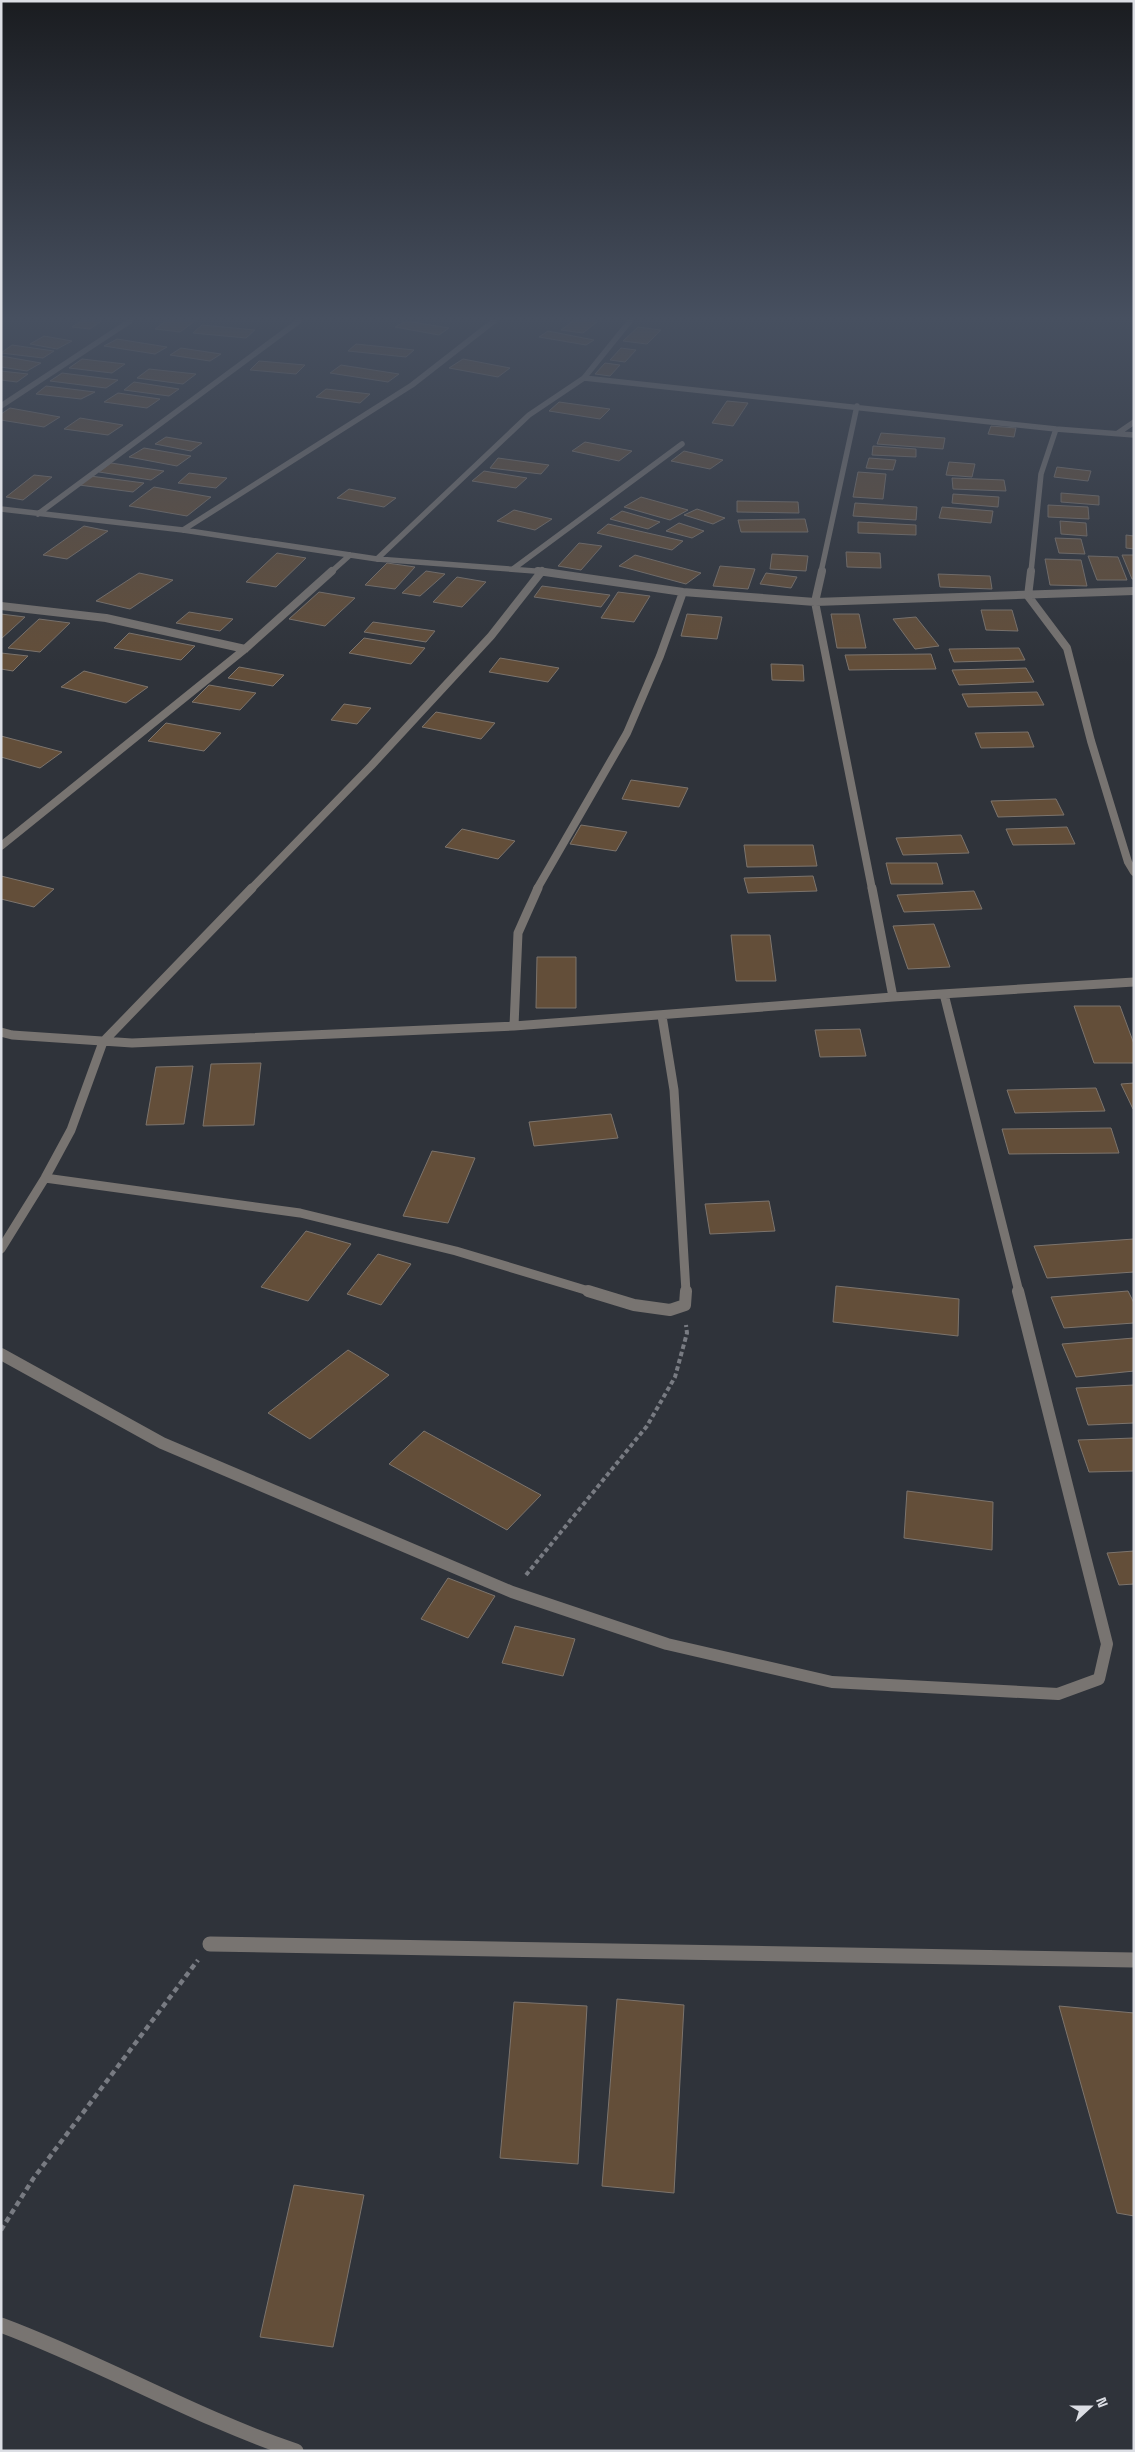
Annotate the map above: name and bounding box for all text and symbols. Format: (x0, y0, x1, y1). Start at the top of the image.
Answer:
north arrow (1065, 2382, 1115, 2432)
text: N (1092, 2395, 1112, 2410)

